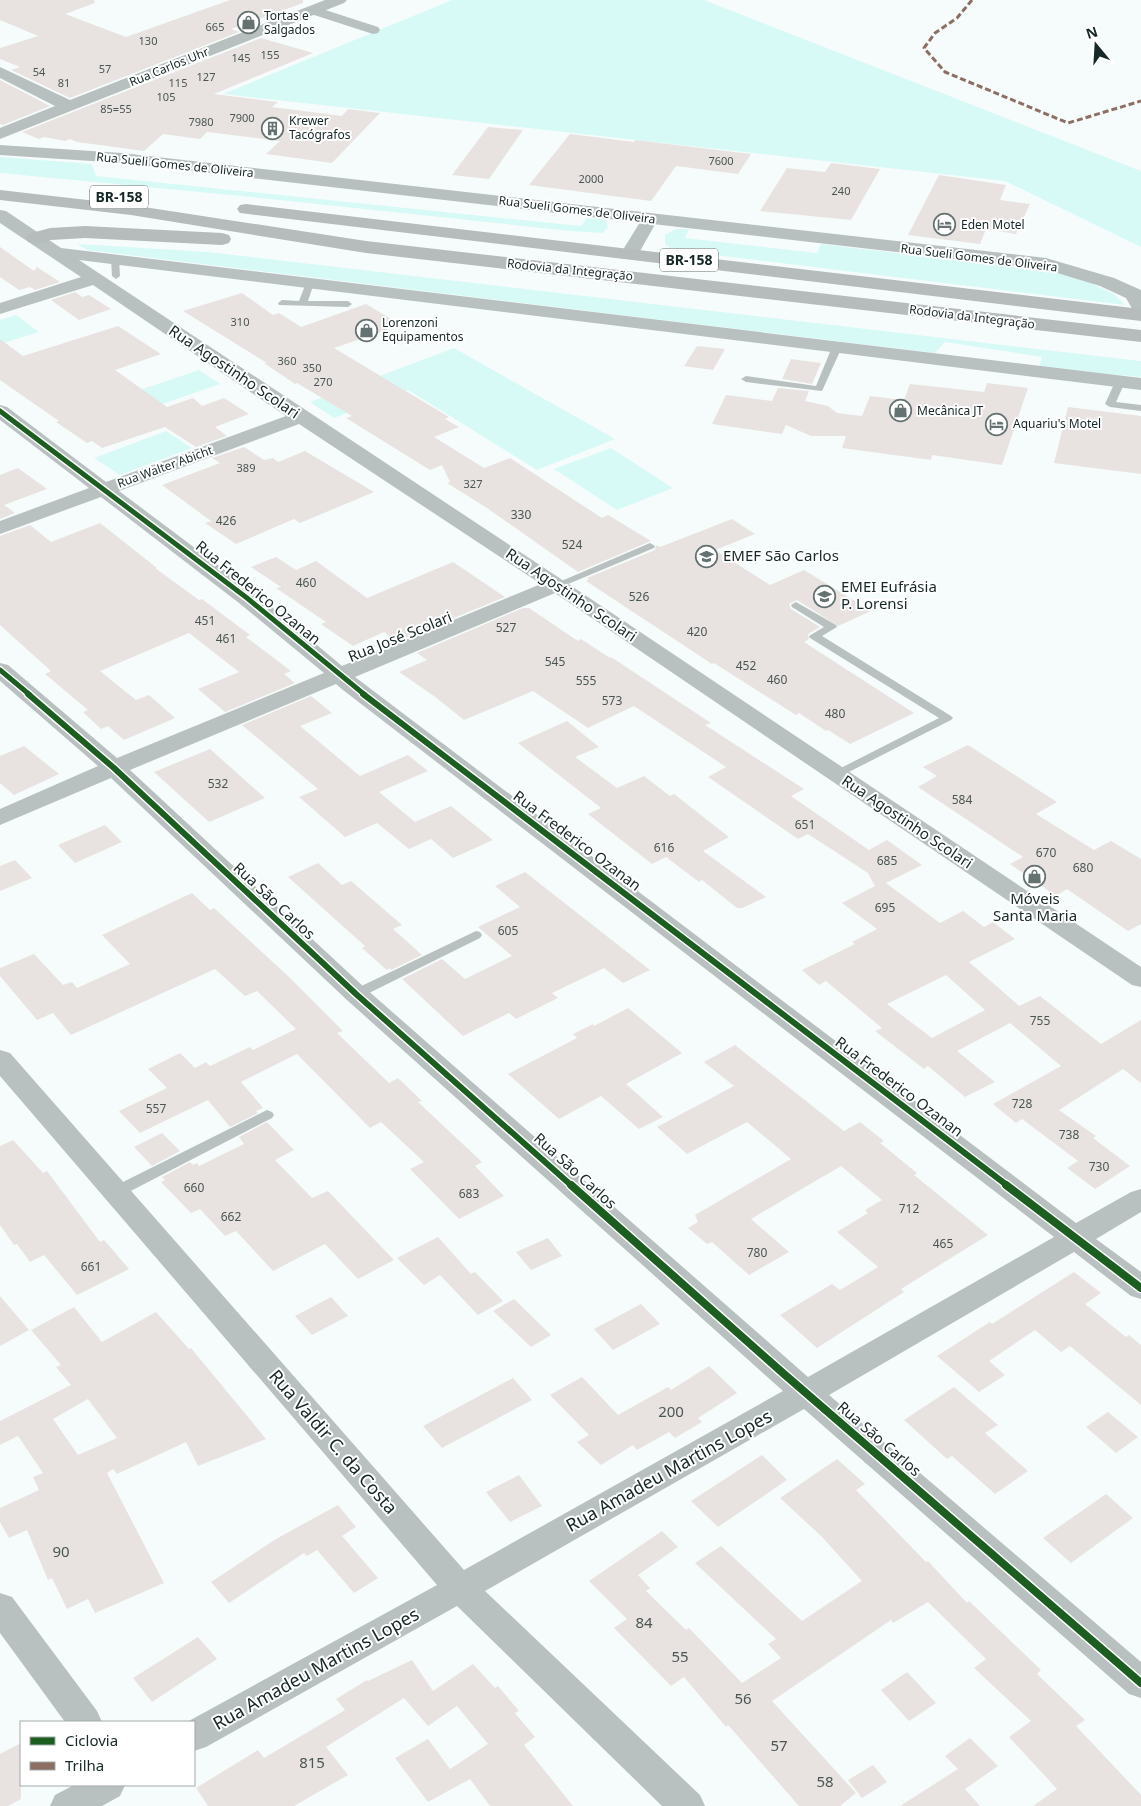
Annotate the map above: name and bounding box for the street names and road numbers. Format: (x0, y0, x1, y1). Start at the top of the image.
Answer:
street label: Rua Carlos Uhr (127, 43, 211, 90)
street label: Rua Sueli Gomes de Oliveira (96, 148, 254, 181)
road number: BR-158 (90, 186, 148, 208)
street label: Rua Sueli Gomes de Oliveira (498, 191, 656, 228)
street label: Rua Sueli Gomes de Oliveira (900, 239, 1058, 276)
road number: BR-158 (660, 248, 718, 272)
street label: Rodovia da Integração (506, 254, 634, 285)
street label: Rodovia da Integração (908, 300, 1036, 333)
street label: Rua Agostinho Scolari (165, 320, 304, 422)
street label: Rua Walter Abicht (115, 441, 215, 492)
street label: Rua Frederico Ozanan (192, 536, 325, 649)
street label: Rua Agostinho Scolari (502, 543, 641, 645)
street label: Rua José Scolari (345, 606, 455, 666)
street label: Rua Agostinho Scolari (838, 770, 977, 872)
street label: Rua Frederico Ozanan (510, 786, 646, 895)
street label: Rua São Carlos (230, 857, 320, 943)
street label: Rua Frederico Ozanan (832, 1032, 968, 1141)
street label: Rua São Carlos (530, 1128, 621, 1213)
street label: Rua Valdir C. da Costa (264, 1364, 403, 1519)
street label: Rua São Carlos (834, 1396, 926, 1480)
street label: Rua Amadeu Martins Lopes (561, 1403, 776, 1537)
street label: Rua Amadeu Martins Lopes (208, 1601, 423, 1735)

